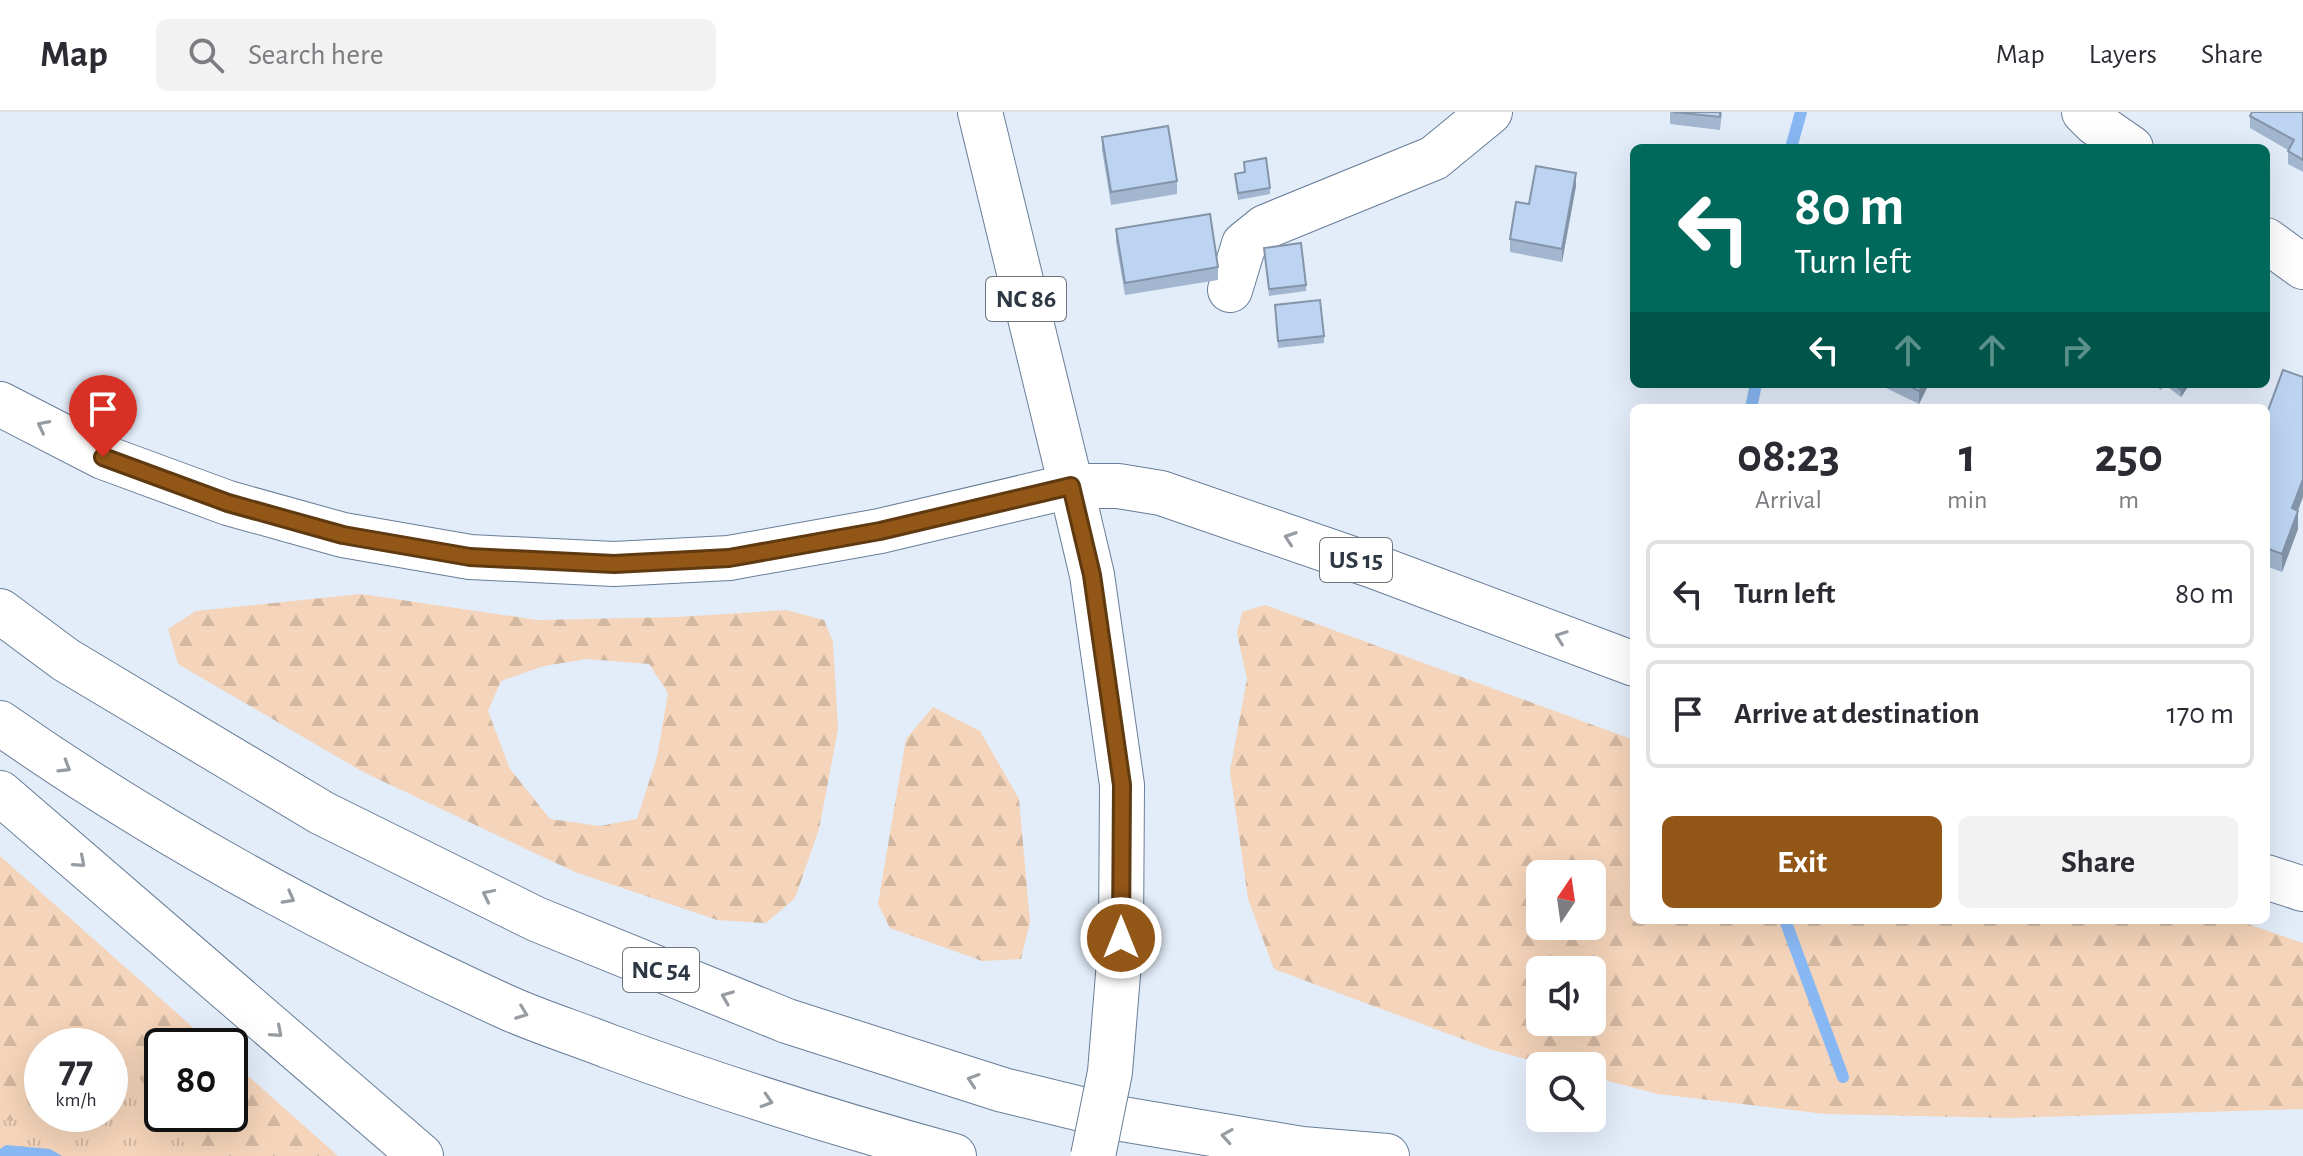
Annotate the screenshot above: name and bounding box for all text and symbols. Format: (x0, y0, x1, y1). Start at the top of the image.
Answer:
search box (156, 19, 716, 91)
icon: search (184, 33, 228, 77)
text: Map (40, 36, 108, 74)
text: Search here (248, 40, 384, 70)
text: Map (1996, 41, 2045, 69)
text: Layers (2089, 41, 2157, 69)
text: Share (2201, 41, 2263, 69)
icon: left (1662, 176, 1766, 280)
text: 80 m (1794, 179, 1904, 235)
text: Turn left (1794, 244, 1911, 280)
road number: NC 86 (986, 277, 1066, 321)
icon: left (1802, 328, 1846, 372)
icon: ahead (1886, 328, 1930, 372)
icon: ahead (1970, 328, 2014, 372)
icon: right (2054, 328, 2098, 372)
pin (69, 375, 137, 457)
icon: arrive (81, 387, 125, 431)
one-way arrow (37, 421, 52, 436)
text: 08:23 (1737, 433, 1840, 481)
text: 1 (1959, 433, 1976, 481)
text: 250 (2095, 433, 2163, 481)
text: Arrival (1755, 487, 1822, 513)
text: min (1947, 487, 1988, 513)
text: m (2118, 487, 2139, 513)
one-way arrow (1284, 531, 1298, 547)
road number: US 15 (1320, 538, 1392, 582)
icon: left (1666, 572, 1710, 616)
text: Turn left (1734, 579, 1835, 609)
text: 80 m (2175, 579, 2234, 609)
one-way arrow (1555, 630, 1569, 646)
icon: arrive (1666, 692, 1710, 736)
text: Arrive at destination (1734, 699, 1980, 729)
text: 170 m (2166, 699, 2234, 729)
one-way arrow (56, 757, 71, 773)
button: Exit (1662, 816, 1942, 908)
button: Share (1958, 816, 2238, 908)
one-way arrow (71, 852, 86, 867)
north arrow (1526, 860, 1606, 940)
map controls (1526, 860, 1606, 1132)
one-way arrow (280, 888, 295, 904)
one-way arrow (481, 890, 496, 905)
position arrow (1079, 896, 1163, 980)
road number: NC 54 (623, 948, 699, 992)
button: sound (1526, 956, 1606, 1036)
one-way arrow (721, 990, 735, 1006)
one-way arrow (514, 1003, 528, 1020)
one-way arrow (268, 1022, 282, 1037)
speed limit sign: 80 (144, 1028, 248, 1132)
text: 77 (59, 1050, 93, 1090)
button: search (1526, 1052, 1606, 1132)
one-way arrow (967, 1073, 980, 1089)
text: km/h (55, 1090, 97, 1110)
one-way arrow (759, 1092, 773, 1108)
one-way arrow (1220, 1128, 1233, 1145)

